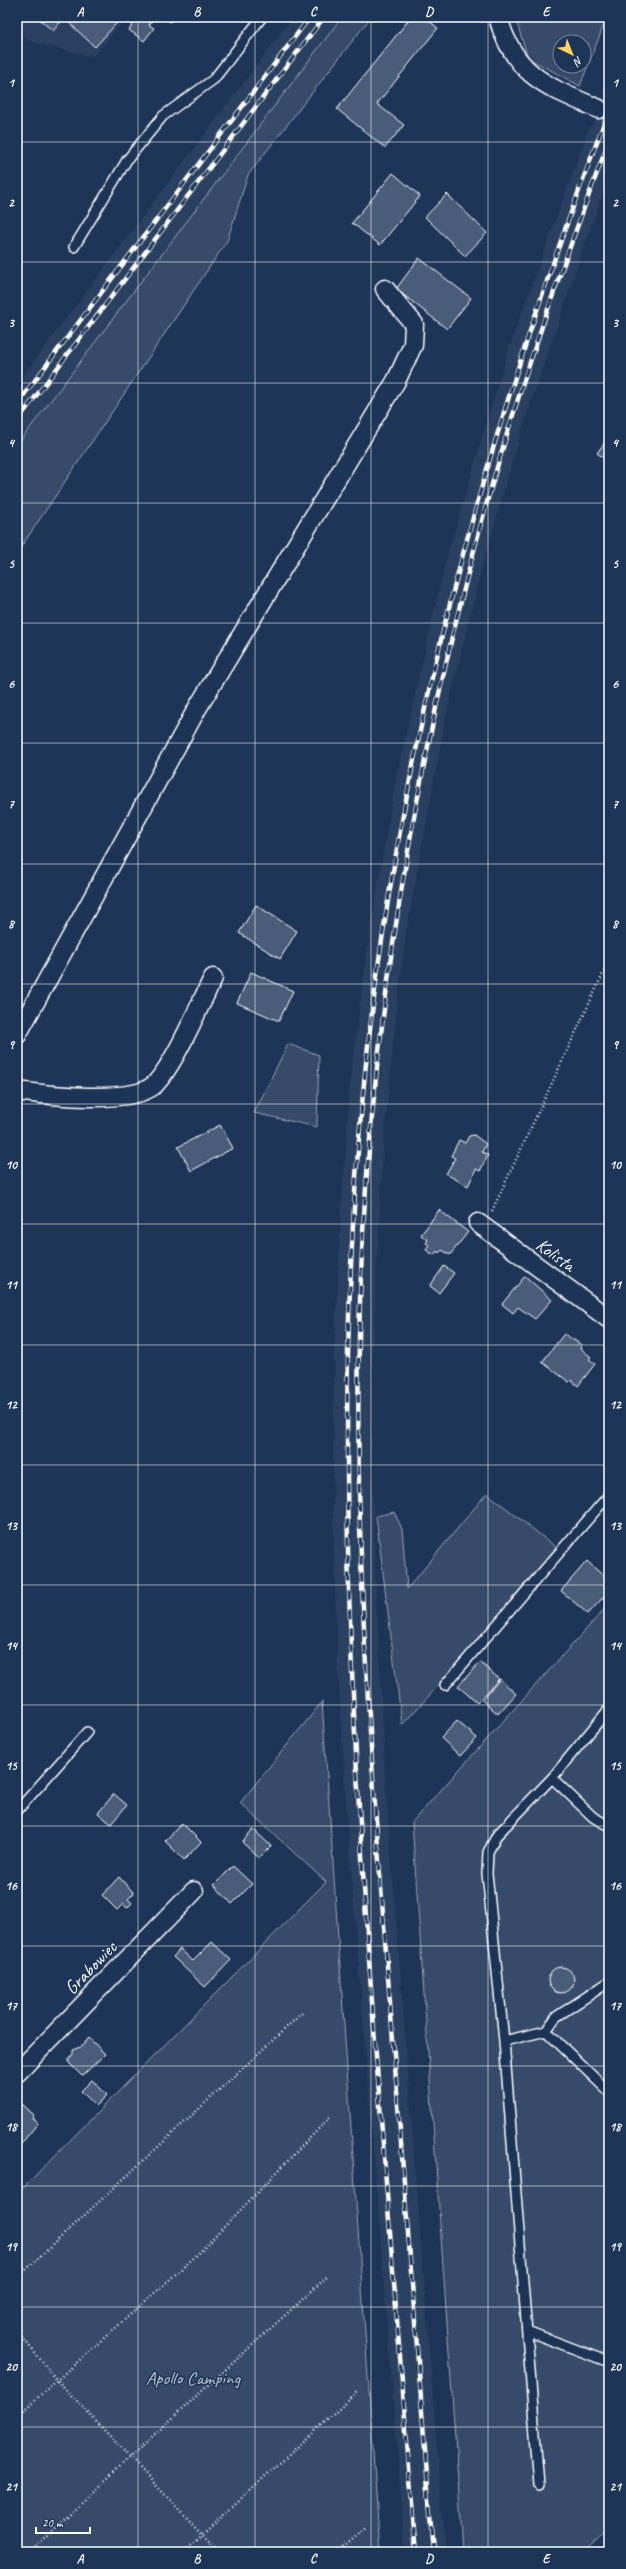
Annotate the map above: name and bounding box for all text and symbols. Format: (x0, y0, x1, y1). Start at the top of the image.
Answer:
text: A (77, 4, 85, 20)
text: B (194, 4, 202, 20)
text: C (310, 4, 318, 20)
text: D (425, 4, 434, 20)
text: E (543, 4, 552, 20)
north arrow (552, 34, 592, 74)
text: N (570, 54, 586, 70)
text: 1 (8, 75, 16, 91)
text: 1 (612, 75, 620, 91)
text: 2 (8, 195, 15, 211)
text: 2 (612, 195, 619, 211)
text: 3 (8, 315, 15, 331)
text: 3 (612, 315, 619, 331)
text: 4 (8, 435, 16, 451)
text: 4 (612, 435, 620, 451)
text: 5 (8, 556, 15, 572)
text: 5 (612, 556, 619, 572)
text: 6 (8, 676, 15, 692)
text: 6 (612, 676, 619, 692)
text: 7 (8, 796, 15, 812)
text: 7 (612, 796, 619, 812)
text: 8 (8, 916, 16, 932)
text: 8 (612, 916, 620, 932)
text: 9 (8, 1037, 15, 1053)
text: 9 (612, 1037, 619, 1053)
text: 10 (5, 1157, 18, 1173)
text: 10 (609, 1157, 622, 1173)
street label: Kolista (531, 1233, 581, 1278)
text: 11 (5, 1277, 19, 1293)
text: 11 (609, 1277, 623, 1293)
text: 12 (5, 1397, 18, 1413)
text: 12 (609, 1397, 622, 1413)
text: 13 (5, 1518, 18, 1534)
text: 13 (609, 1518, 622, 1534)
text: 14 (5, 1638, 19, 1654)
text: 14 (609, 1638, 623, 1654)
text: 15 (5, 1758, 18, 1774)
text: 15 (609, 1758, 622, 1774)
text: 16 (5, 1878, 18, 1894)
text: 16 (609, 1878, 622, 1894)
street label: Grabowiec (59, 1935, 123, 2000)
text: 17 (5, 1998, 18, 2014)
text: 17 (609, 1998, 622, 2014)
text: 18 (5, 2119, 19, 2135)
text: 18 (609, 2119, 623, 2135)
text: 19 (5, 2239, 18, 2255)
text: 19 (609, 2239, 622, 2255)
text: 20 (5, 2359, 18, 2375)
text: 20 (609, 2359, 622, 2375)
park label: Apollo Camping (146, 2366, 242, 2390)
text: 21 (5, 2479, 19, 2495)
text: 21 (609, 2479, 623, 2495)
scale bar (36, 2509, 90, 2535)
text: 20 m (42, 2515, 64, 2531)
text: A (77, 2551, 85, 2567)
text: B (194, 2551, 202, 2567)
text: C (310, 2551, 318, 2567)
text: D (425, 2551, 434, 2567)
text: E (543, 2551, 552, 2567)

